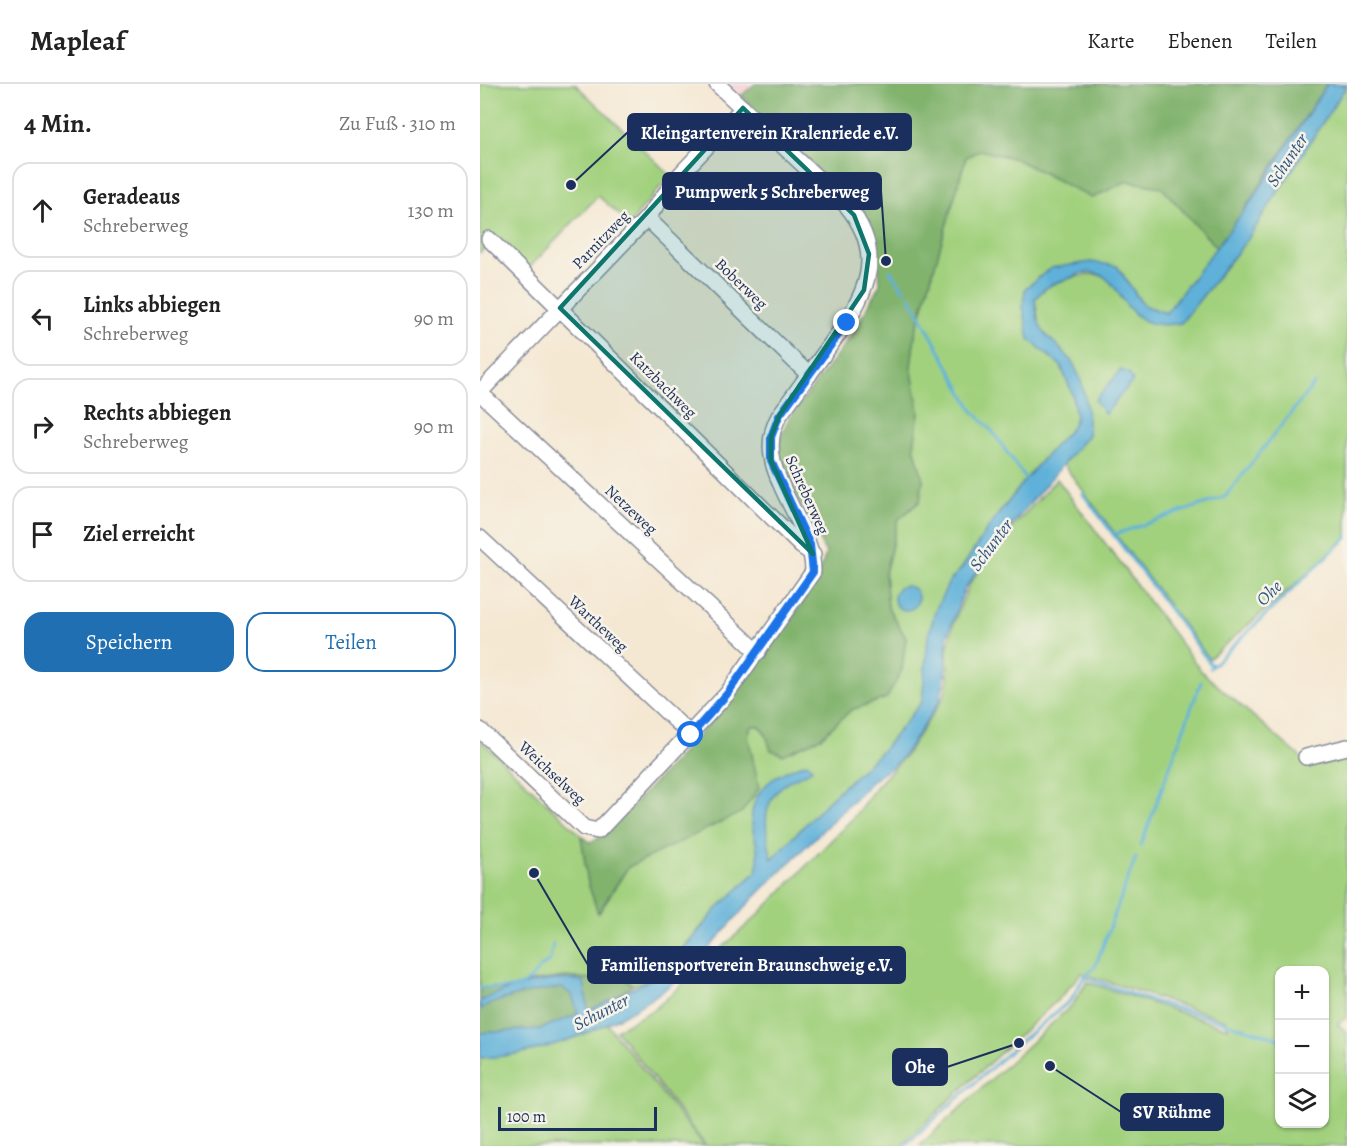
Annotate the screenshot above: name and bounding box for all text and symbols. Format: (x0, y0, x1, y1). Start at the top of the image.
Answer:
text: Mapleaf (30, 22, 125, 60)
text: Karte (1087, 27, 1135, 55)
text: Ebenen (1168, 27, 1232, 55)
text: Teilen (1265, 27, 1317, 55)
text: 4 Min. (24, 106, 92, 141)
text: Zu Fuß · 310 m (339, 110, 456, 137)
callout: Kleingartenverein Kralenriede e.V. (628, 114, 911, 150)
text: Kleingartenverein Kralenriede e.V. (641, 121, 899, 145)
water label: Schunter (1261, 128, 1314, 191)
callout: Pumpwerk 5 Schreberweg (663, 173, 881, 209)
text: Pumpwerk 5 Schreberweg (675, 180, 870, 204)
text: Geradeaus (83, 182, 180, 212)
icon: ahead (26, 194, 59, 227)
text: 130 m (408, 197, 454, 224)
street label: Parnitzweg (567, 206, 635, 274)
text: Schreberweg (83, 212, 188, 239)
street label: Boberweg (710, 253, 772, 315)
text: Links abbiegen (83, 290, 221, 320)
icon: left (26, 302, 59, 335)
text: 90 m (414, 305, 454, 332)
route end (833, 309, 859, 335)
text: Schreberweg (83, 320, 188, 347)
street label: Katzbachweg (625, 347, 701, 423)
text: Rechts abbiegen (83, 398, 231, 428)
icon: right (26, 410, 59, 443)
text: 90 m (414, 413, 454, 440)
text: Schreberweg (83, 428, 188, 455)
street label: Schreberweg (780, 452, 834, 538)
street label: Netzeweg (600, 480, 662, 540)
water label: Schunter (964, 514, 1019, 576)
icon: arrive (26, 518, 59, 551)
text: Ziel erreicht (83, 519, 195, 549)
water label: Ohe (1251, 575, 1288, 611)
street label: Wartheweg (563, 590, 633, 657)
button: Speichern (24, 612, 234, 672)
button: Teilen (246, 612, 456, 672)
route start (677, 721, 703, 747)
street label: Weichselweg (513, 736, 590, 810)
callout: Familiensportverein Braunschweig e.V. (588, 947, 905, 983)
text: Familiensportverein Braunschweig e.V. (601, 953, 893, 977)
map controls (1275, 966, 1329, 1128)
button: + (1275, 966, 1329, 1020)
water label: Schunter (569, 988, 633, 1036)
button: − (1275, 1020, 1329, 1074)
callout: Ohe (893, 1049, 947, 1085)
text: Ohe (905, 1055, 935, 1079)
button: layers (1275, 1074, 1329, 1128)
callout: SV Rühme (1121, 1094, 1223, 1130)
text: SV Rühme (1133, 1100, 1211, 1124)
scale bar (498, 1104, 657, 1132)
text: 100 m (507, 1106, 546, 1128)

